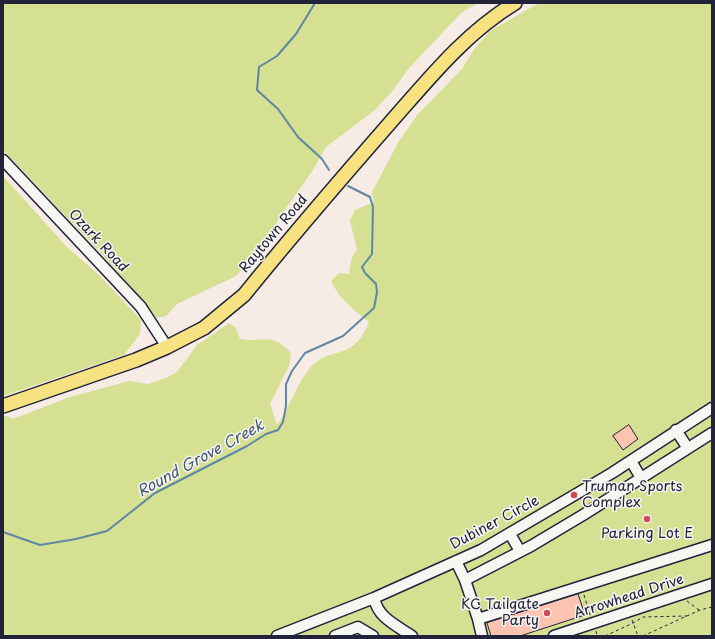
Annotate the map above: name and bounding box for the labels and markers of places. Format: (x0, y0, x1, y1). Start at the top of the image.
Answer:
place label: Truman Sports Complex (582, 479, 682, 512)
marker: Truman Sports Complex (569, 490, 579, 500)
marker: Parking Lot E (642, 514, 652, 524)
place label: Parking Lot E (601, 526, 693, 542)
place label: KC Tailgate Party (461, 597, 539, 630)
marker: KC Tailgate Party (542, 608, 552, 618)

